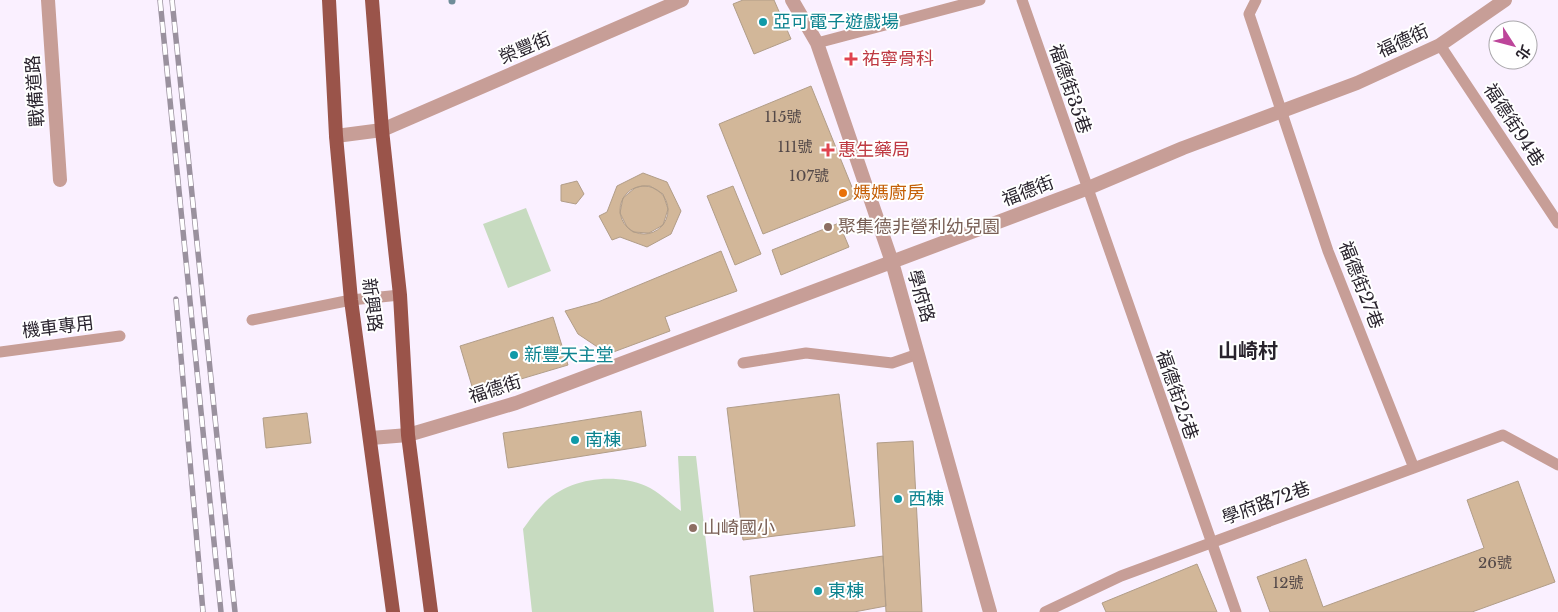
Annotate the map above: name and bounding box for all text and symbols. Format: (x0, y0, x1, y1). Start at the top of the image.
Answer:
place label: 亞可電子遊戲場 (773, 11, 899, 33)
marker: 亞可電子遊戲場 (757, 16, 769, 28)
street label: 福德街 (1374, 20, 1432, 62)
north arrow (1488, 20, 1538, 70)
street label: 榮豐街 (496, 27, 554, 69)
street label: 福德街35巷 (1044, 41, 1096, 137)
text: 北 (1512, 42, 1535, 64)
place label: 祐寧骨科 (862, 48, 934, 70)
marker: 祐寧骨科 (844, 52, 858, 66)
street label: 戰備道路 (22, 54, 48, 128)
street label: 福德街94巷 (1479, 80, 1549, 170)
house number: 115號 (765, 107, 801, 126)
house number: 111號 (777, 137, 813, 156)
place label: 惠生藥局 (838, 139, 910, 161)
marker: 惠生藥局 (822, 144, 834, 156)
house number: 107號 (789, 166, 829, 185)
street label: 福德街 (999, 171, 1057, 211)
place label: 媽媽廚房 (853, 182, 925, 204)
marker: 媽媽廚房 (837, 187, 849, 199)
place label: 聚集德非營利幼兒園 (838, 216, 1000, 238)
marker: 聚集德非營利幼兒園 (822, 221, 834, 233)
street label: 福德街27巷 (1334, 238, 1388, 332)
street label: 學府路 (903, 267, 939, 325)
street label: 新興路 (358, 277, 386, 333)
street label: 機車專用 (21, 312, 95, 342)
district label: 山崎村 (1218, 339, 1278, 363)
place label: 新豐天主堂 (524, 344, 614, 366)
street label: 福德街25巷 (1151, 347, 1203, 443)
marker: 新豐天主堂 (508, 349, 520, 361)
street label: 福德街 (466, 370, 524, 408)
place label: 南棟 (585, 429, 621, 451)
marker: 南棟 (569, 434, 581, 446)
street label: 學府路72巷 (1219, 477, 1313, 529)
place label: 西棟 (908, 488, 944, 510)
marker: 西棟 (892, 493, 904, 505)
place label: 山崎國小 (703, 517, 775, 539)
marker: 山崎國小 (687, 522, 699, 534)
house number: 26號 (1478, 553, 1512, 572)
house number: 12號 (1273, 573, 1303, 592)
place label: 東棟 (828, 580, 864, 602)
marker: 東棟 (812, 585, 824, 597)

